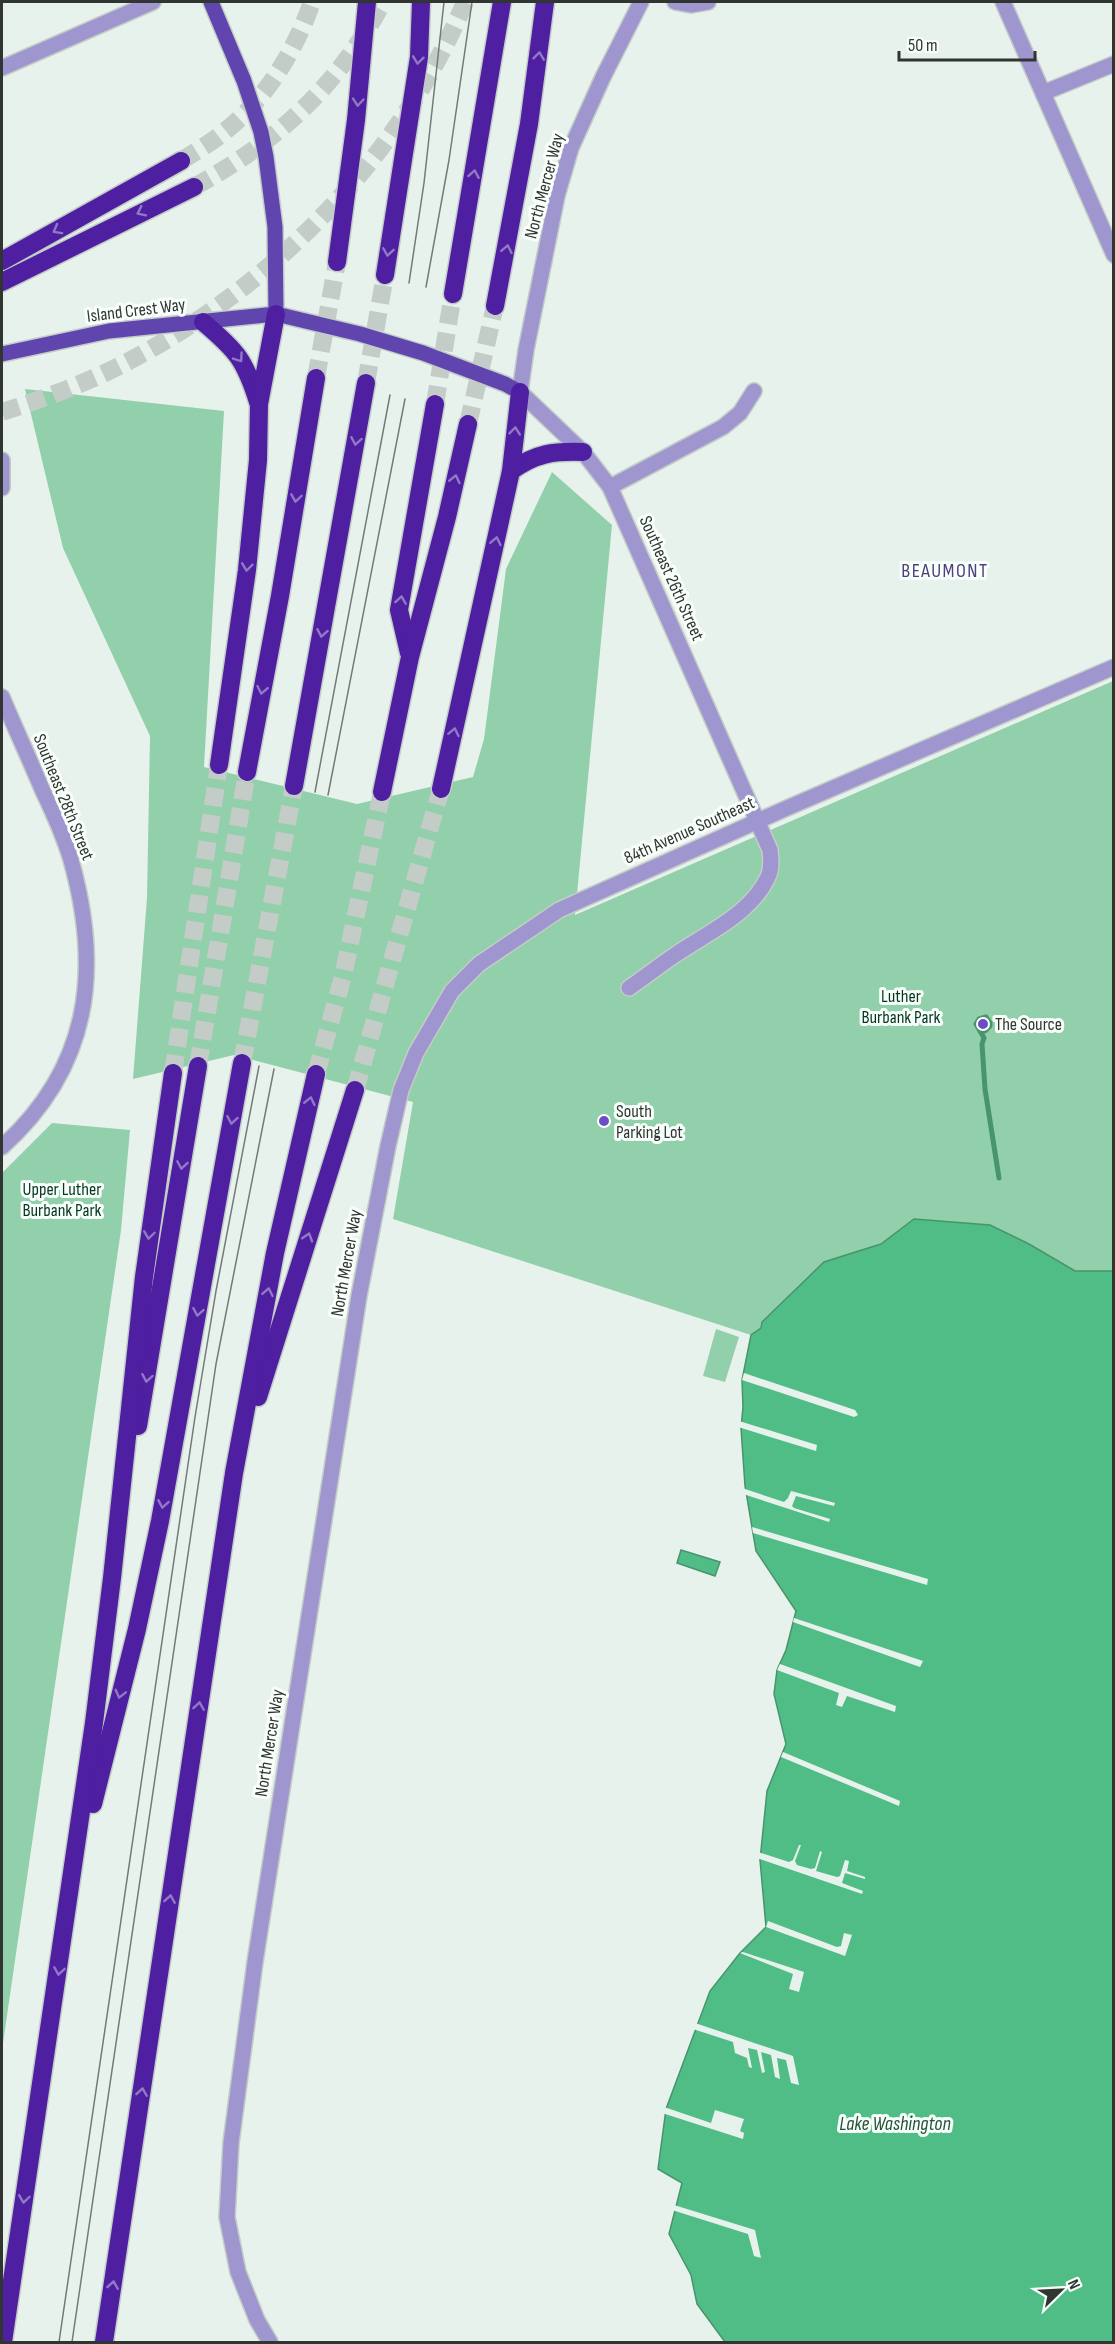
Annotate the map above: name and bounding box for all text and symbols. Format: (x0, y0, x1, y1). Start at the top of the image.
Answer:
scale bar (899, 24, 1036, 62)
text: 50 m (908, 35, 938, 56)
one-way arrow (533, 52, 545, 61)
one-way arrow (413, 55, 425, 64)
one-way arrow (352, 97, 365, 106)
street label: North Mercer Way (520, 131, 569, 241)
one-way arrow (467, 170, 480, 180)
one-way arrow (137, 205, 148, 217)
one-way arrow (53, 223, 63, 235)
one-way arrow (500, 244, 513, 254)
one-way arrow (383, 248, 395, 257)
street label: Island Crest Way (86, 294, 187, 327)
one-way arrow (232, 351, 243, 362)
one-way arrow (509, 427, 521, 436)
one-way arrow (350, 435, 363, 445)
one-way arrow (448, 474, 461, 484)
one-way arrow (290, 492, 303, 502)
street label: Southeast 26th Street (635, 513, 709, 644)
one-way arrow (488, 537, 501, 547)
district label: BEAUMONT (901, 559, 989, 583)
one-way arrow (241, 563, 254, 572)
one-way arrow (394, 596, 407, 606)
one-way arrow (316, 627, 329, 637)
one-way arrow (256, 684, 269, 694)
one-way arrow (447, 727, 460, 737)
street label: Southeast 28th Street (29, 731, 99, 864)
street label: 84th Avenue Southeast (621, 792, 758, 869)
park label: Luther Burbank Park (862, 986, 941, 1028)
place label: The Source (995, 1014, 1062, 1035)
marker: The Source (976, 1017, 990, 1031)
one-way arrow (302, 1096, 315, 1106)
place label: South Parking Lot (616, 1101, 683, 1143)
marker: South Parking Lot (597, 1114, 611, 1128)
one-way arrow (226, 1115, 239, 1125)
one-way arrow (176, 1160, 189, 1170)
park label: Upper Luther Burbank Park (23, 1179, 102, 1221)
street label: North Mercer Way (327, 1208, 366, 1318)
one-way arrow (144, 1231, 156, 1240)
one-way arrow (301, 1232, 314, 1243)
one-way arrow (261, 1287, 274, 1297)
one-way arrow (192, 1307, 204, 1317)
one-way arrow (141, 1373, 154, 1383)
one-way arrow (157, 1499, 170, 1509)
street label: North Mercer Way (251, 1688, 288, 1798)
one-way arrow (115, 1689, 128, 1699)
one-way arrow (193, 1701, 205, 1711)
one-way arrow (164, 1894, 176, 1904)
one-way arrow (53, 1967, 65, 1976)
one-way arrow (135, 2087, 147, 2096)
water label: Lake Washington (839, 2112, 951, 2136)
one-way arrow (19, 2194, 31, 2204)
north arrow (1031, 2260, 1091, 2320)
text: N (1063, 2277, 1084, 2292)
one-way arrow (106, 2280, 118, 2289)

